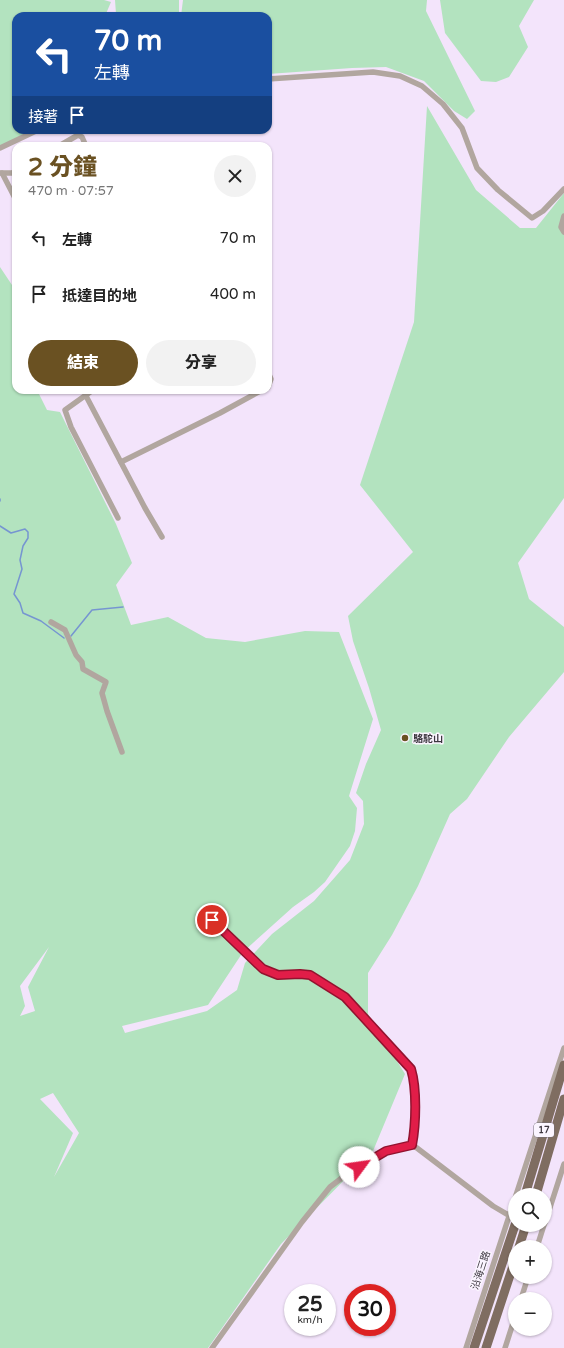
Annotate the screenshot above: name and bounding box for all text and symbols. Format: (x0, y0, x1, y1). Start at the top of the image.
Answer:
text: 70 m (94, 24, 162, 58)
icon: left (28, 28, 80, 80)
text: 左轉 (94, 62, 130, 84)
icon: arrive (66, 104, 88, 126)
text: 接著 (28, 108, 58, 126)
text: 2 分鐘 (28, 153, 97, 182)
button: close (214, 155, 256, 197)
text: 470 m · 07:57 (28, 183, 114, 199)
icon: left (28, 227, 50, 249)
text: 70 m (219, 229, 256, 247)
text: 左轉 (62, 231, 92, 249)
icon: arrive (28, 283, 50, 305)
text: 400 m (210, 285, 256, 303)
text: 抵達目的地 (62, 287, 137, 305)
button: 結束 (28, 340, 138, 386)
button: 分享 (146, 340, 256, 386)
marker: 駱駝山 (400, 733, 410, 743)
place label: 駱駝山 (413, 733, 443, 745)
pin (195, 903, 229, 937)
icon: arrive (201, 909, 223, 931)
road number: 17 (534, 1123, 554, 1137)
position arrow (338, 1146, 380, 1188)
map controls (508, 1188, 552, 1336)
button: search (508, 1188, 552, 1232)
button: + (508, 1240, 552, 1284)
street label: 沿海三路 (469, 1249, 493, 1291)
speed limit sign: 30 (344, 1284, 396, 1336)
button: − (508, 1292, 552, 1336)
text: 25 (297, 1293, 323, 1317)
text: km/h (297, 1314, 323, 1326)

